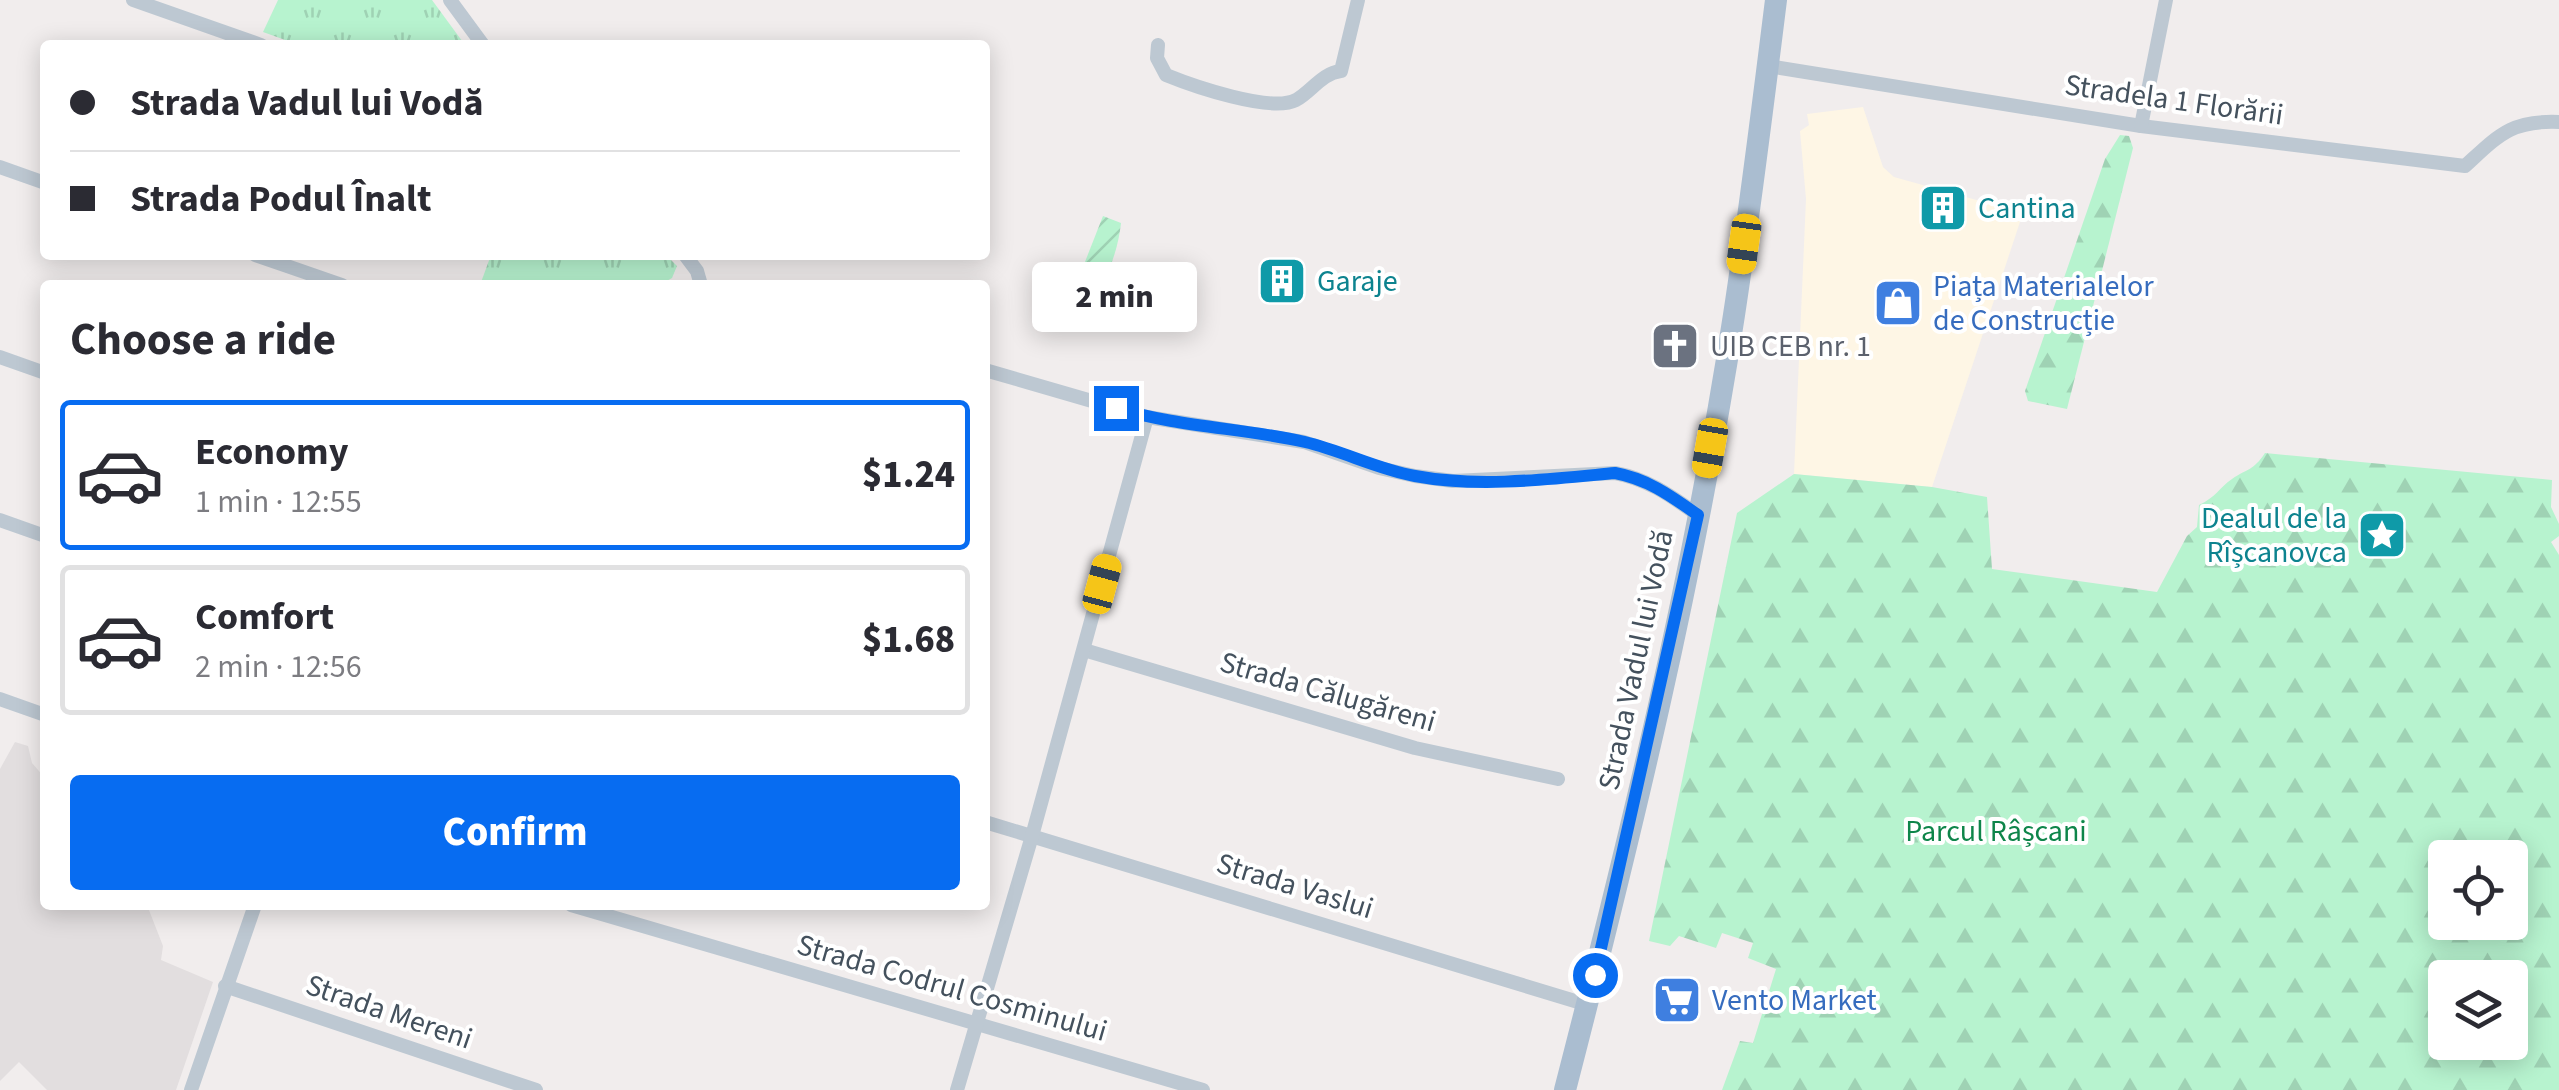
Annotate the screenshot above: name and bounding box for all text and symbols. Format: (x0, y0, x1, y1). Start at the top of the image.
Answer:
street label: Stradela 1 Florării (2062, 63, 2286, 137)
text: Strada Vadul lui Vodă (130, 76, 484, 130)
text: Strada Podul Înalt (130, 172, 431, 226)
building icon: Cantina (1917, 182, 1969, 234)
place label: Cantina (1978, 187, 2076, 230)
car (1725, 212, 1763, 276)
building icon: Garaje (1256, 255, 1308, 307)
place label: Garaje (1317, 260, 1398, 303)
callout: 2 min (1034, 263, 1198, 333)
place label: Piața Materialelor de Construcție (1933, 265, 2154, 342)
text: 2 min (1075, 274, 1154, 320)
shop icon: Piața Materialelor de Construcție (1872, 277, 1924, 329)
text: Choose a ride (70, 308, 336, 372)
church icon: UIB CEB nr. 1 (1649, 320, 1701, 372)
place label: UIB CEB nr. 1 (1710, 325, 1871, 368)
route end (1094, 386, 1139, 431)
car (1690, 416, 1730, 480)
text: Economy (195, 425, 348, 479)
icon: car (75, 430, 165, 520)
text: $1.24 (862, 448, 955, 502)
text: 1 min · 12:55 (195, 479, 362, 525)
place label: Dealul de la Rîșcanovca (2201, 497, 2347, 574)
place icon: Dealul de la Rîșcanovca (2356, 509, 2408, 561)
street label: Strada Vadul lui Vodă (1587, 526, 1685, 794)
car (1080, 551, 1124, 617)
text: Comfort (195, 590, 334, 644)
icon: car (75, 595, 165, 685)
text: $1.68 (862, 613, 955, 667)
street label: Strada Călugăreni (1215, 641, 1441, 743)
text: 2 min · 12:56 (195, 644, 362, 690)
button: Confirm (70, 775, 960, 890)
park label: Parcul Râșcani (1905, 810, 2087, 853)
map controls (2428, 840, 2528, 1060)
button: locate (2428, 840, 2528, 940)
street label: Strada Vaslui (1211, 842, 1379, 930)
street label: Strada Codrul Cosminului (792, 923, 1112, 1053)
route start (1573, 953, 1618, 998)
button: layers (2428, 960, 2528, 1060)
street label: Strada Mereni (300, 963, 478, 1061)
supermarket icon: Vento Market (1651, 974, 1703, 1026)
place label: Vento Market (1712, 979, 1877, 1022)

